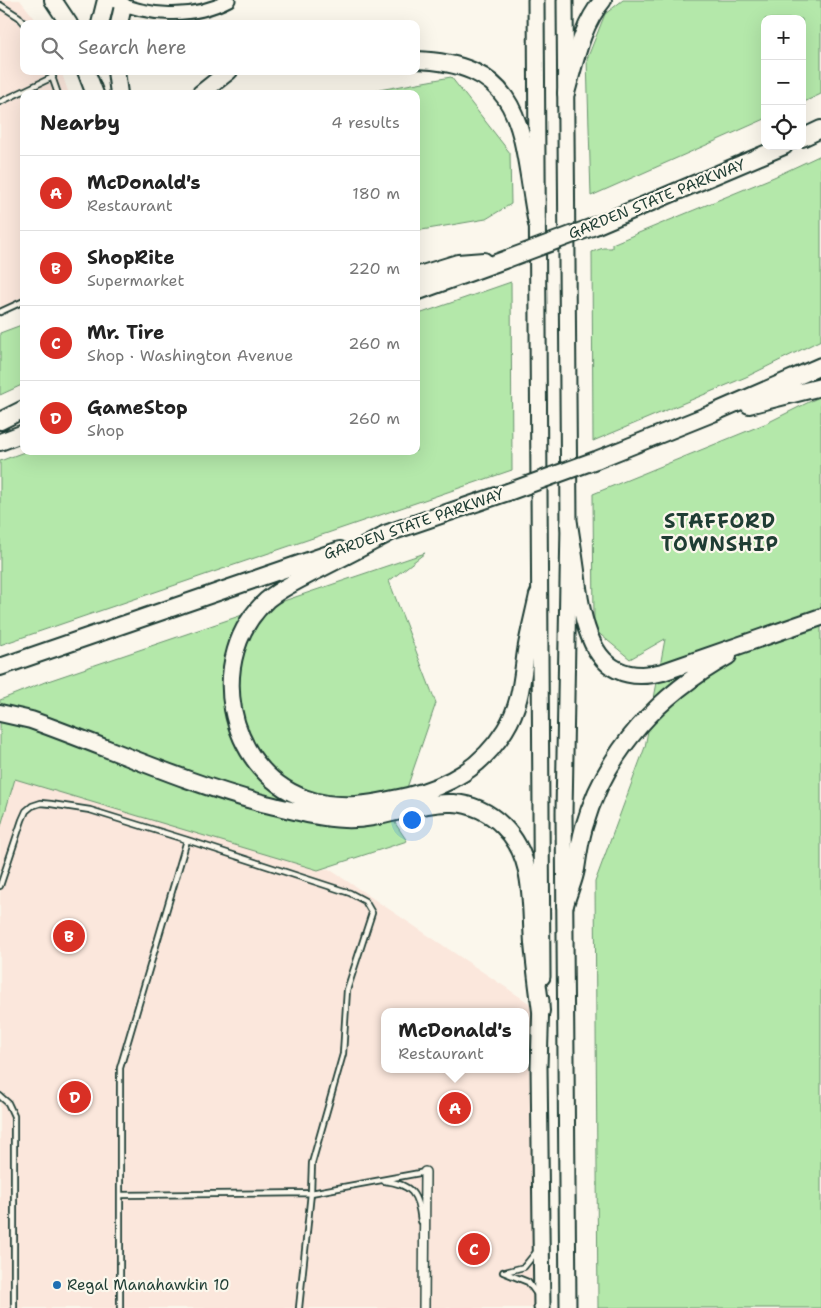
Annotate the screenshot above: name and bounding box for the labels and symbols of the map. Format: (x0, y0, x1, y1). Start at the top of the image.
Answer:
street label: GARDEN STATE PARKWAY (565, 154, 749, 244)
street label: GARDEN STATE PARKWAY (321, 484, 507, 564)
district label: STAFFORD TOWNSHIP (661, 508, 779, 557)
your location (399, 807, 425, 833)
pin: B (53, 917, 85, 955)
pin: D (59, 1078, 91, 1116)
pin: A (439, 1089, 471, 1127)
pin: C (458, 1230, 490, 1268)
place label: Regal Manahawkin 10 (67, 1275, 230, 1295)
marker: Regal Manahawkin 10 (51, 1279, 63, 1291)

